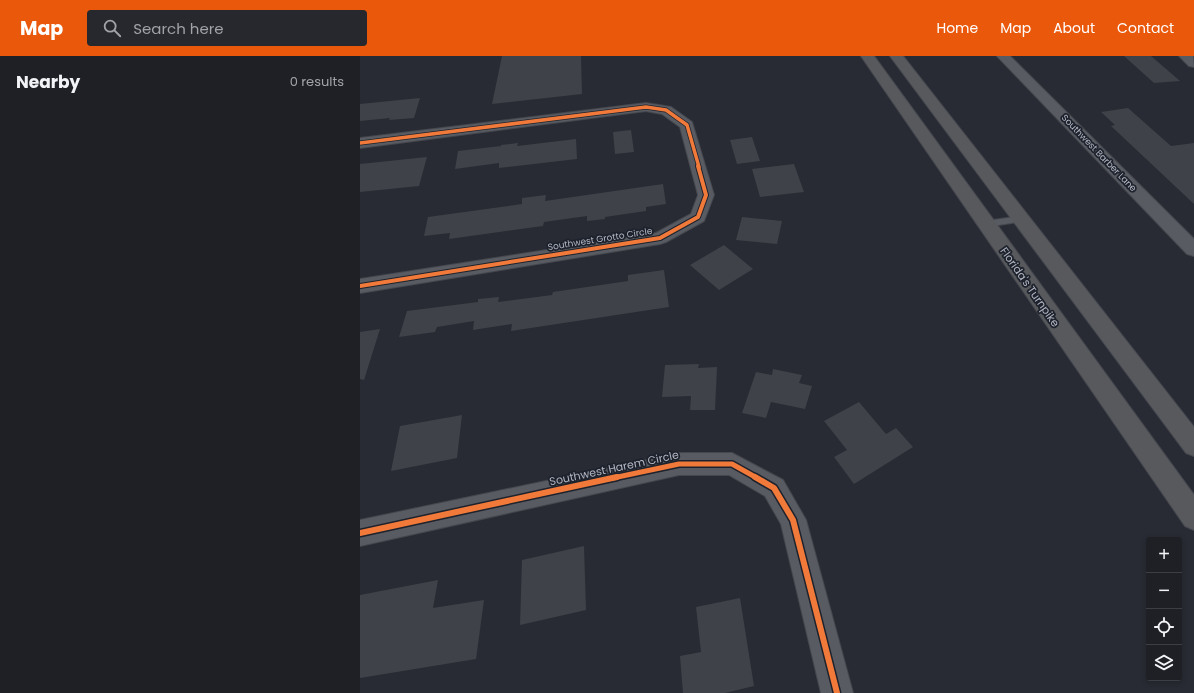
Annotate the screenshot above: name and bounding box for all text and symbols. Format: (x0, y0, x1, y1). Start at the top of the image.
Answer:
search box (87, 10, 367, 46)
text: Map (20, 15, 63, 42)
icon: search (101, 17, 123, 39)
text: Search here (133, 18, 224, 39)
text: Home (936, 18, 978, 38)
text: Map (1000, 18, 1031, 38)
text: About (1053, 18, 1095, 38)
text: Contact (1117, 18, 1174, 38)
text: Nearby (16, 70, 80, 94)
text: 0 results (290, 72, 344, 91)
street label: Southwest Barber Lane (1059, 112, 1139, 194)
street label: Southwest Grotto Circle (547, 225, 654, 253)
street label: Florida's Turnpike (996, 244, 1064, 330)
street label: Southwest Harem Circle (548, 446, 680, 490)
map controls (1146, 537, 1182, 681)
button: + (1146, 537, 1182, 573)
button: − (1146, 573, 1182, 609)
button: locate (1146, 609, 1182, 645)
button: layers (1146, 645, 1182, 681)

